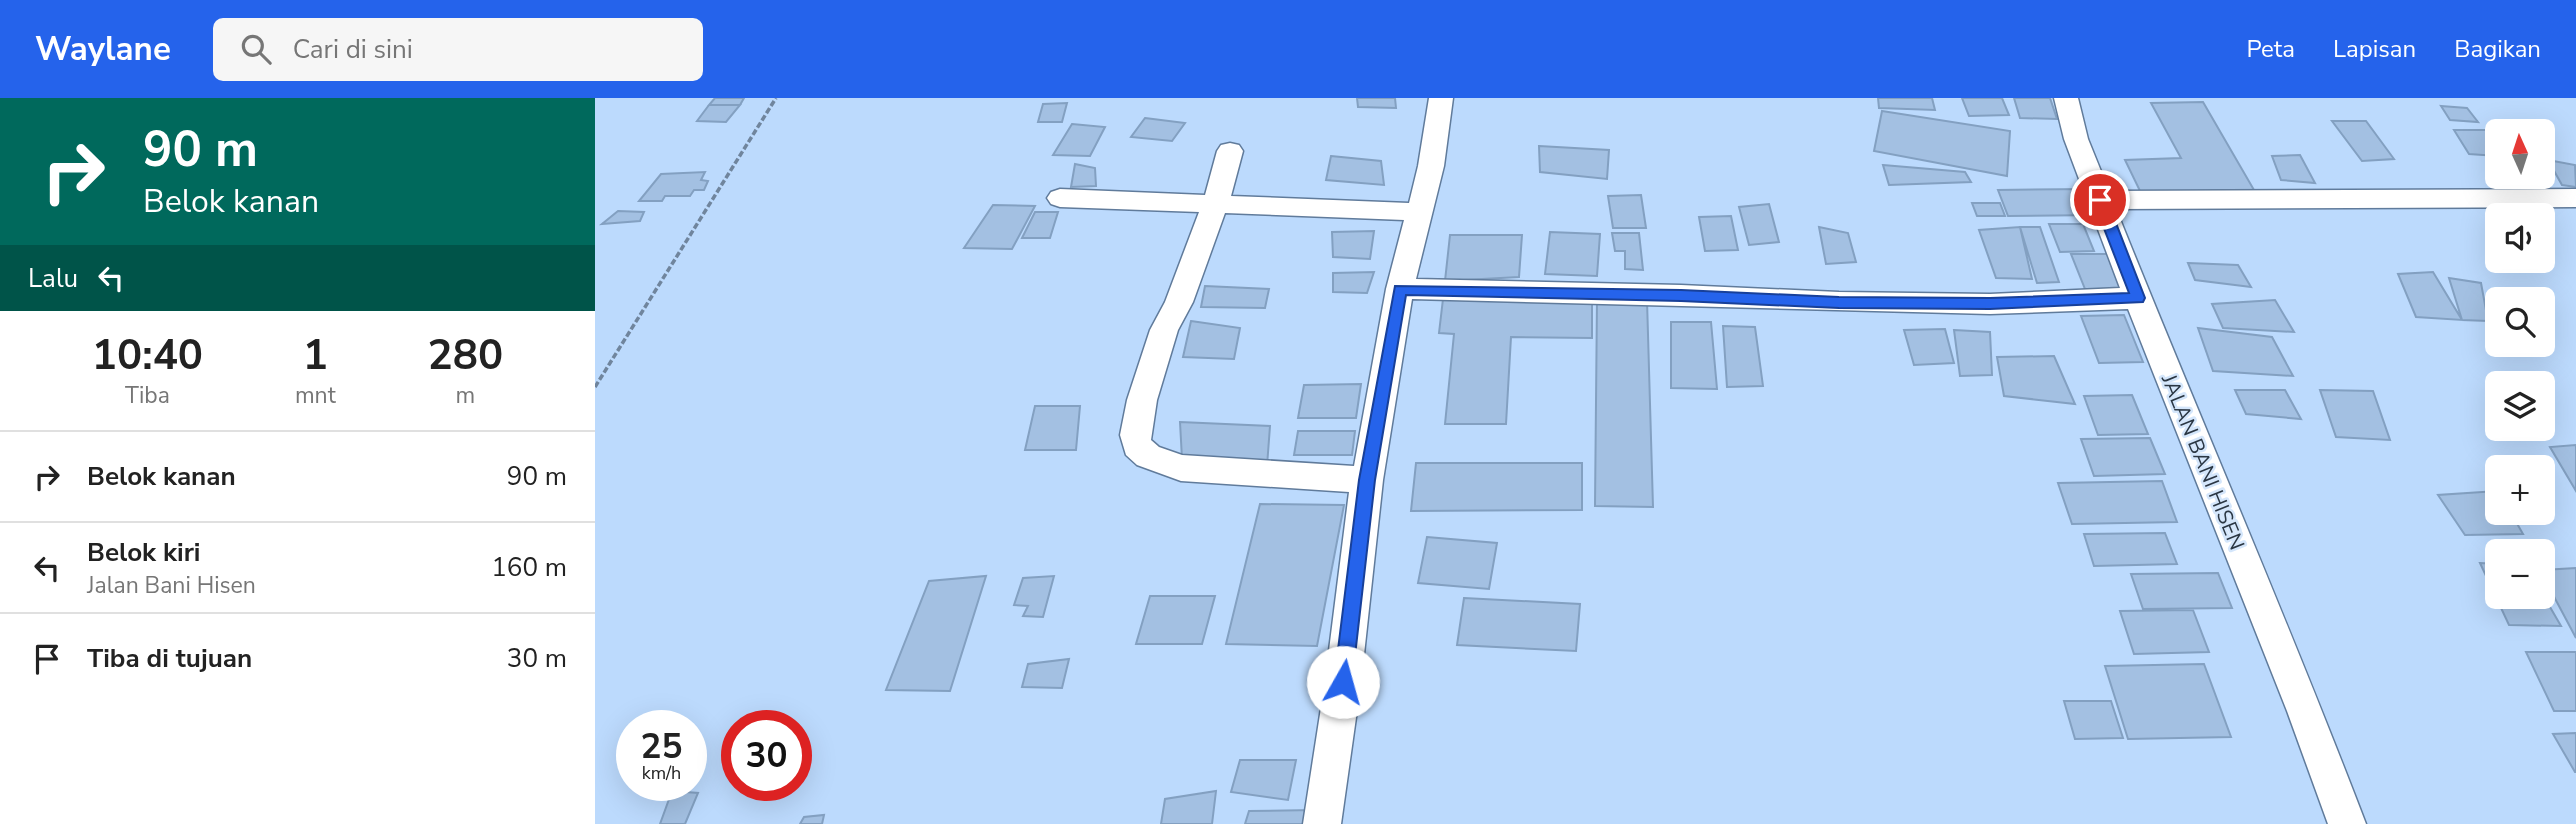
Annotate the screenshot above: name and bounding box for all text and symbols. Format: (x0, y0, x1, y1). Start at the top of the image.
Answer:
search box (213, 18, 703, 81)
text: Waylane (35, 27, 171, 72)
icon: search (237, 30, 275, 68)
text: Cari di sini (293, 32, 413, 67)
text: Peta (2246, 33, 2295, 65)
text: Lapisan (2333, 33, 2416, 65)
text: Bagikan (2454, 33, 2541, 65)
text: 90 m (143, 116, 258, 183)
north arrow (2485, 119, 2555, 189)
map controls (2485, 119, 2555, 609)
icon: right (28, 126, 119, 217)
pin (2070, 170, 2130, 230)
text: Belok kanan (143, 180, 319, 223)
icon: arrive (2081, 181, 2119, 219)
button: sound (2485, 203, 2555, 273)
icon: left (92, 259, 130, 297)
text: Lalu (28, 261, 78, 296)
button: search (2485, 287, 2555, 357)
text: 10:40 (92, 327, 203, 384)
text: 1 (303, 327, 328, 384)
text: 280 (428, 327, 503, 384)
street label: JALAN BANI HISEN (2155, 369, 2251, 554)
button: layers (2485, 371, 2555, 441)
text: Tiba (125, 380, 170, 411)
text: mnt (295, 380, 336, 411)
text: m (455, 380, 475, 411)
button: + (2485, 455, 2555, 525)
icon: right (28, 458, 66, 496)
text: Belok kanan (87, 459, 236, 494)
text: 90 m (507, 459, 567, 494)
text: Belok kiri (87, 535, 200, 570)
button: − (2485, 539, 2555, 609)
icon: left (28, 549, 66, 587)
text: 160 m (491, 550, 567, 585)
text: Jalan Bani Hisen (87, 570, 256, 601)
icon: arrive (28, 640, 66, 678)
text: Tiba di tujuan (87, 641, 252, 676)
text: 30 m (507, 641, 567, 676)
position arrow (1306, 645, 1380, 719)
speed limit sign: 30 (721, 710, 812, 801)
text: 25 (640, 723, 683, 770)
text: km/h (642, 761, 681, 785)

